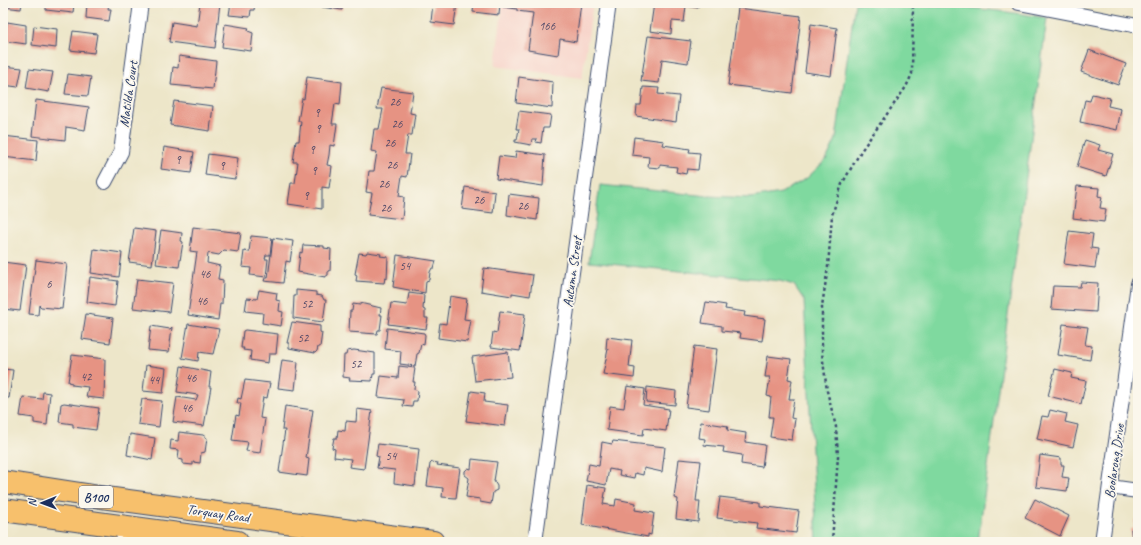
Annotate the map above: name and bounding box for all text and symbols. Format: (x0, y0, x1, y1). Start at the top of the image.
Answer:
house number: 166 (539, 18, 556, 34)
street label: Matilda Court (115, 58, 142, 128)
house number: 26 (390, 94, 401, 110)
house number: 9 (314, 105, 321, 121)
house number: 26 (392, 116, 403, 132)
house number: 9 (315, 121, 322, 137)
house number: 26 (385, 135, 396, 151)
house number: 9 (309, 142, 316, 158)
house number: 9 (175, 152, 182, 168)
house number: 26 (387, 157, 398, 173)
house number: 9 (219, 158, 226, 174)
house number: 9 (311, 163, 318, 179)
house number: 26 (379, 176, 390, 192)
house number: 9 (303, 188, 310, 204)
house number: 26 (474, 192, 485, 208)
house number: 26 (518, 198, 529, 214)
house number: 26 (381, 200, 392, 216)
street label: Autumn Street (559, 234, 586, 308)
house number: 54 (400, 258, 412, 274)
house number: 46 (200, 266, 211, 282)
house number: 6 (46, 276, 52, 292)
house number: 46 (197, 293, 208, 309)
house number: 52 (302, 296, 314, 312)
house number: 52 (298, 330, 310, 346)
house number: 52 (351, 356, 363, 372)
house number: 42 (81, 369, 93, 385)
house number: 46 (186, 370, 197, 386)
house number: 44 (149, 372, 161, 388)
house number: 46 (182, 400, 193, 416)
street label: Boolarong Drive (1101, 421, 1128, 499)
house number: 54 (386, 448, 398, 464)
north arrow (22, 483, 62, 523)
road number: B100 (79, 486, 113, 508)
text: N (25, 497, 39, 507)
street label: Torquay Road (186, 501, 253, 527)

